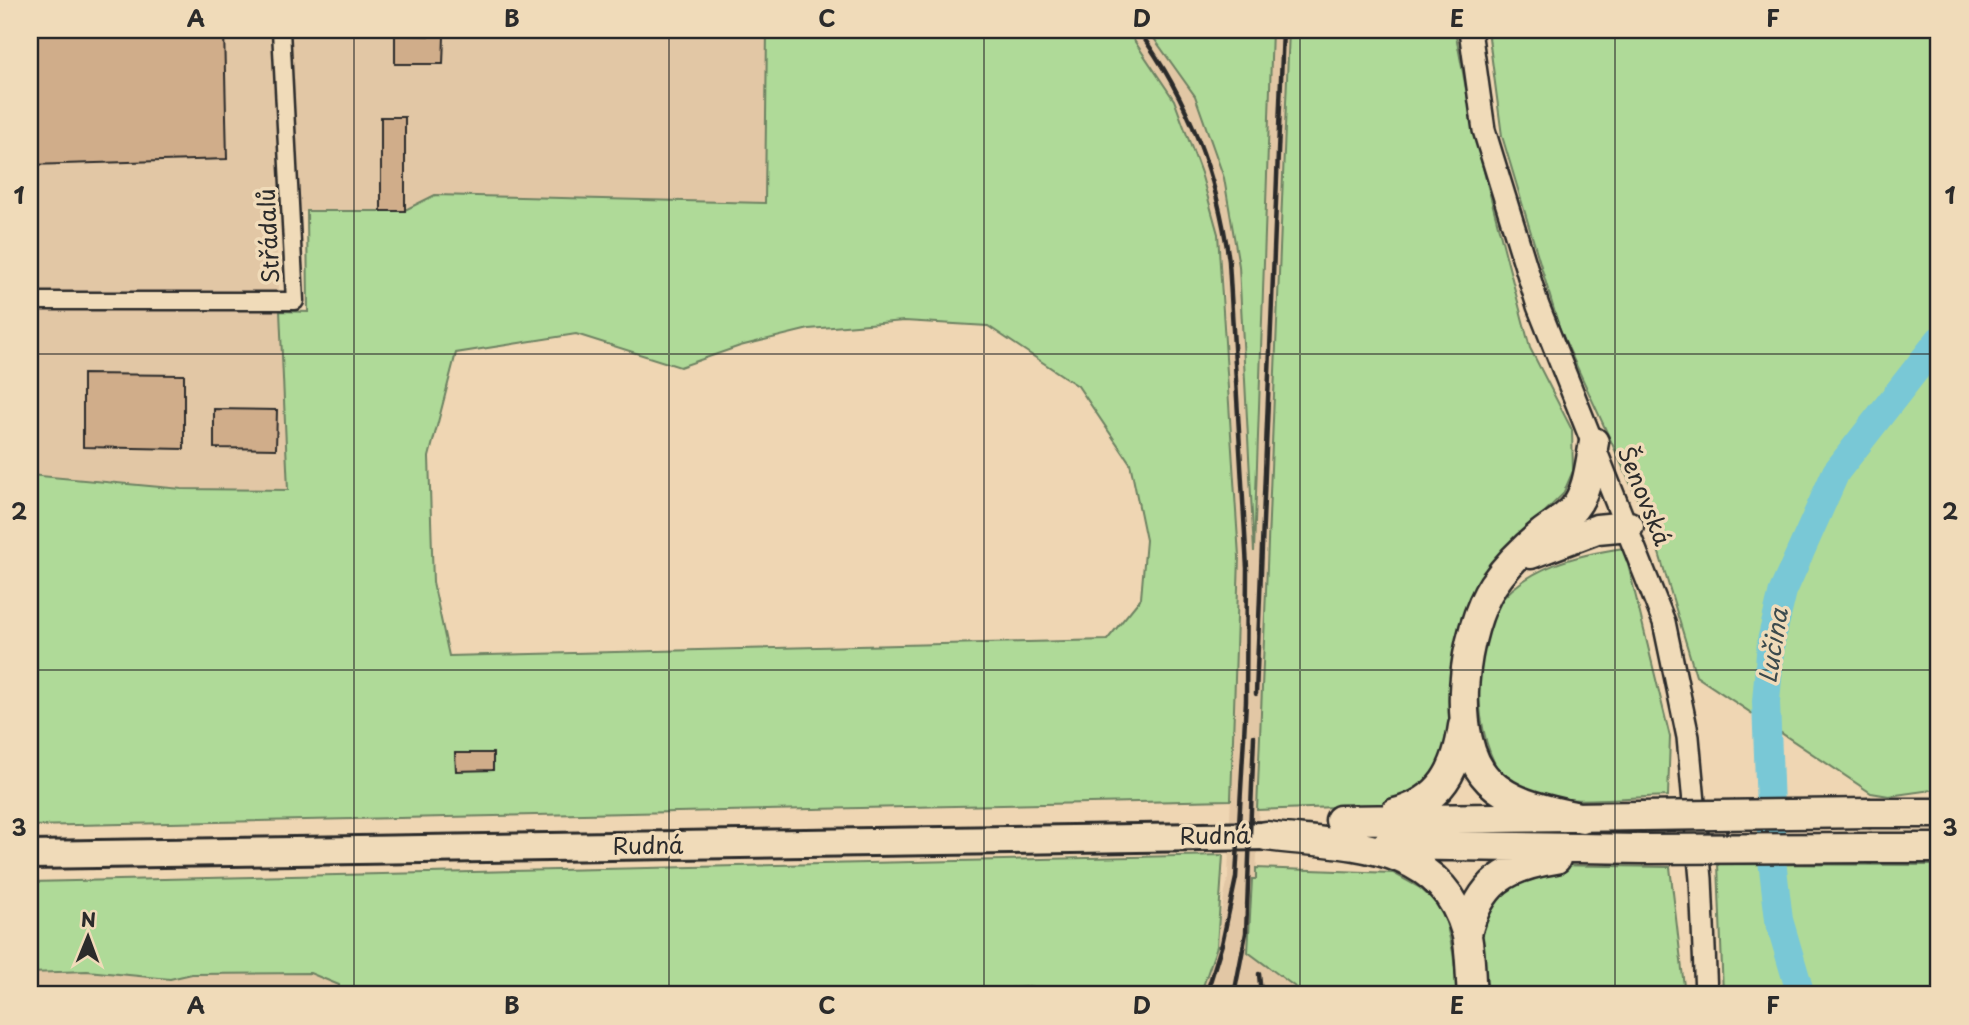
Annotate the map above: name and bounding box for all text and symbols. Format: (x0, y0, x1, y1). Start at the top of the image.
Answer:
text: A (187, 0, 205, 35)
text: B (504, 0, 520, 35)
text: C (818, 0, 836, 35)
text: D (1133, 0, 1151, 35)
text: E (1450, 0, 1464, 35)
text: F (1766, 0, 1780, 35)
text: 1 (14, 177, 25, 212)
text: 1 (1945, 177, 1956, 212)
street label: Střádalů (248, 188, 287, 284)
street label: Šenovská (1610, 440, 1681, 551)
text: 2 (11, 493, 27, 528)
text: 2 (1942, 493, 1958, 528)
water label: Lučina (1748, 605, 1796, 686)
text: 3 (11, 809, 27, 844)
text: 3 (1942, 809, 1958, 844)
street label: Rudná (1179, 816, 1251, 853)
street label: Rudná (612, 826, 684, 863)
north arrow (52, 902, 122, 972)
text: N (81, 905, 96, 933)
text: A (187, 987, 205, 1022)
text: B (504, 987, 520, 1022)
text: C (818, 987, 836, 1022)
text: D (1133, 987, 1151, 1022)
text: E (1450, 987, 1464, 1022)
text: F (1766, 987, 1780, 1022)

